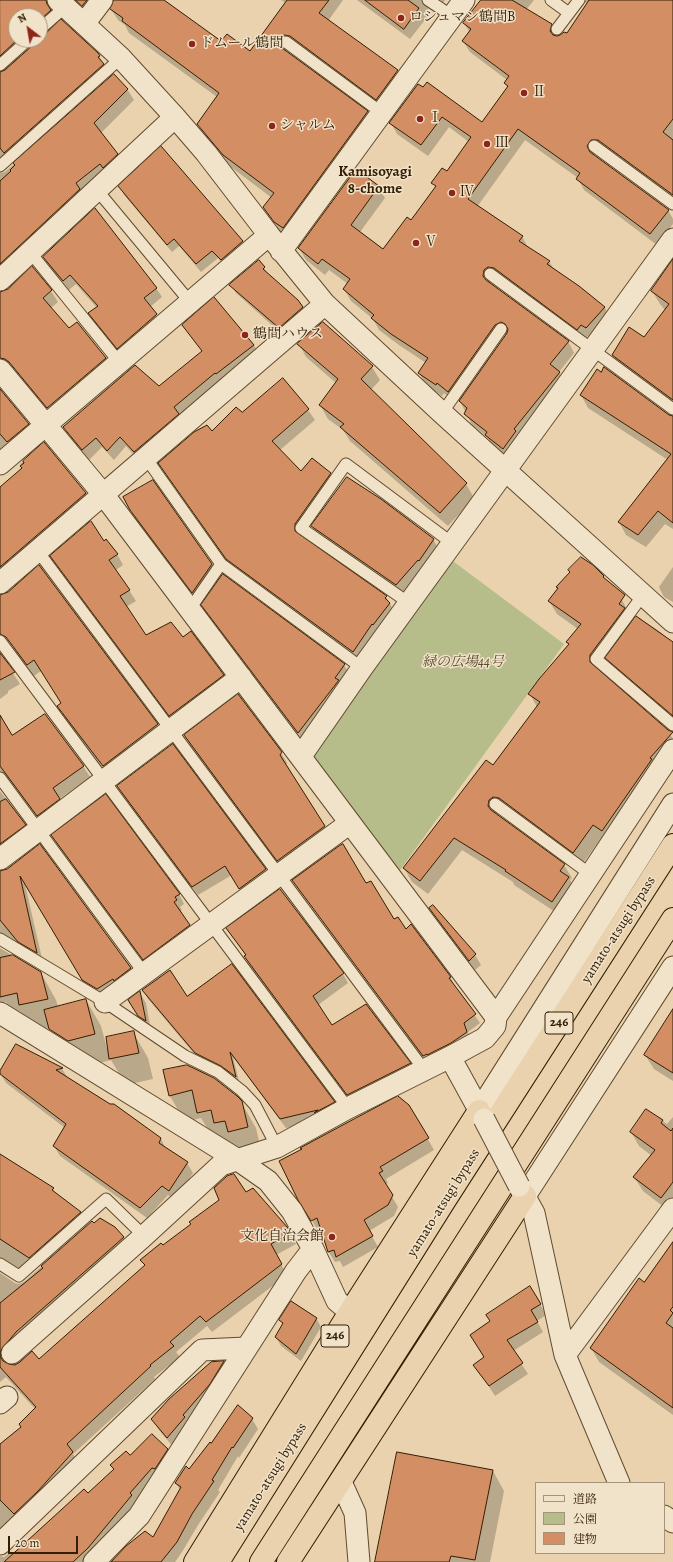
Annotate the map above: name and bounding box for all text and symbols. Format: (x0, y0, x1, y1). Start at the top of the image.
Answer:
north arrow (8, 8, 48, 48)
text: N (15, 10, 29, 27)
place label: ロシュマン鶴間B (409, 10, 515, 26)
marker: ロシュマン鶴間B (396, 13, 406, 23)
place label: ドムール鶴間 (200, 36, 283, 52)
marker: ドムール鶴間 (187, 39, 197, 49)
place label: Ⅱ (532, 85, 546, 101)
marker: Ⅱ (519, 88, 529, 98)
place label: Ⅰ (428, 111, 442, 127)
marker: Ⅰ (415, 114, 425, 124)
place label: シャルム (280, 118, 336, 134)
marker: シャルム (267, 121, 277, 131)
place label: Ⅲ (495, 136, 509, 152)
marker: Ⅲ (482, 139, 492, 149)
district label: Kamisoyagi 8-chome (338, 163, 412, 198)
place label: Ⅳ (460, 185, 474, 201)
marker: Ⅳ (447, 188, 457, 198)
place label: Ⅴ (424, 235, 438, 251)
marker: Ⅴ (411, 238, 421, 248)
place label: 鶴間ハウス (253, 327, 323, 343)
marker: 鶴間ハウス (240, 330, 250, 340)
park label: 緑の広場44号 (422, 655, 504, 671)
street label: yamato-atsugi bypass (578, 873, 660, 987)
road number: 246 (545, 1012, 573, 1034)
street label: yamato-atsugi bypass (404, 1146, 484, 1260)
place label: 文化自治会館 (240, 1229, 324, 1245)
marker: 文化自治会館 (327, 1232, 337, 1242)
road number: 246 (321, 1325, 349, 1347)
street label: yamato-atsugi bypass (231, 1420, 311, 1534)
legend (535, 1482, 665, 1554)
text: 道路 (573, 1491, 597, 1507)
text: 公園 (573, 1511, 597, 1527)
scale bar (10, 1528, 80, 1554)
text: 建物 (573, 1531, 597, 1547)
text: 20 m (15, 1535, 39, 1551)

